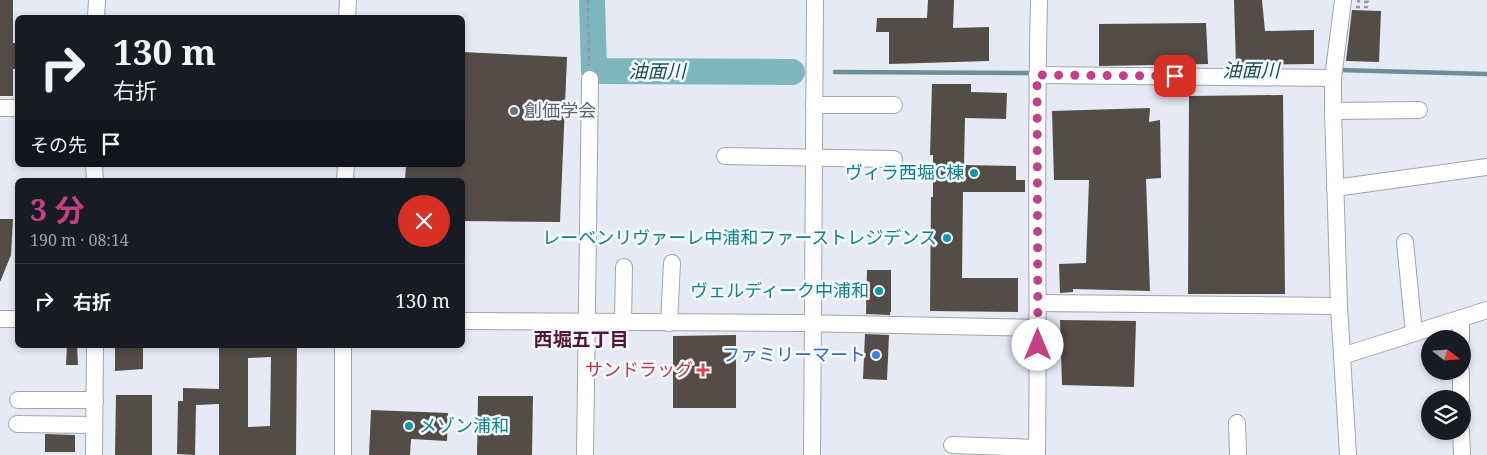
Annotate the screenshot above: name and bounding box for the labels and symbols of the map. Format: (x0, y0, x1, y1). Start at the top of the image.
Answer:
pin (1154, 55, 1196, 97)
water label: 油面川 (1222, 57, 1281, 83)
water label: 油面川 (628, 58, 687, 84)
place label: 創価学会 (524, 98, 596, 122)
marker: 創価学会 (508, 105, 520, 117)
place label: ヴィラ西堀C棟 (845, 160, 964, 184)
marker: ヴィラ西堀C棟 (968, 167, 980, 179)
place label: レーベンリヴァーレ中浦和ファーストレジデンス (542, 225, 937, 249)
marker: レーベンリヴァーレ中浦和ファーストレジデンス (941, 232, 953, 244)
place label: ヴェルディーク中浦和 (690, 278, 869, 302)
marker: ヴェルディーク中浦和 (873, 285, 885, 297)
position arrow (1011, 318, 1063, 370)
district label: 西堀五丁目 (533, 326, 629, 352)
north arrow (1421, 330, 1471, 380)
place label: ファミリーマート (722, 342, 866, 366)
marker: ファミリーマート (870, 349, 882, 361)
place label: サンドラッグ (585, 357, 693, 381)
marker: サンドラッグ (697, 364, 709, 376)
place label: メゾン浦和 (419, 413, 509, 437)
marker: メゾン浦和 (403, 420, 415, 432)

